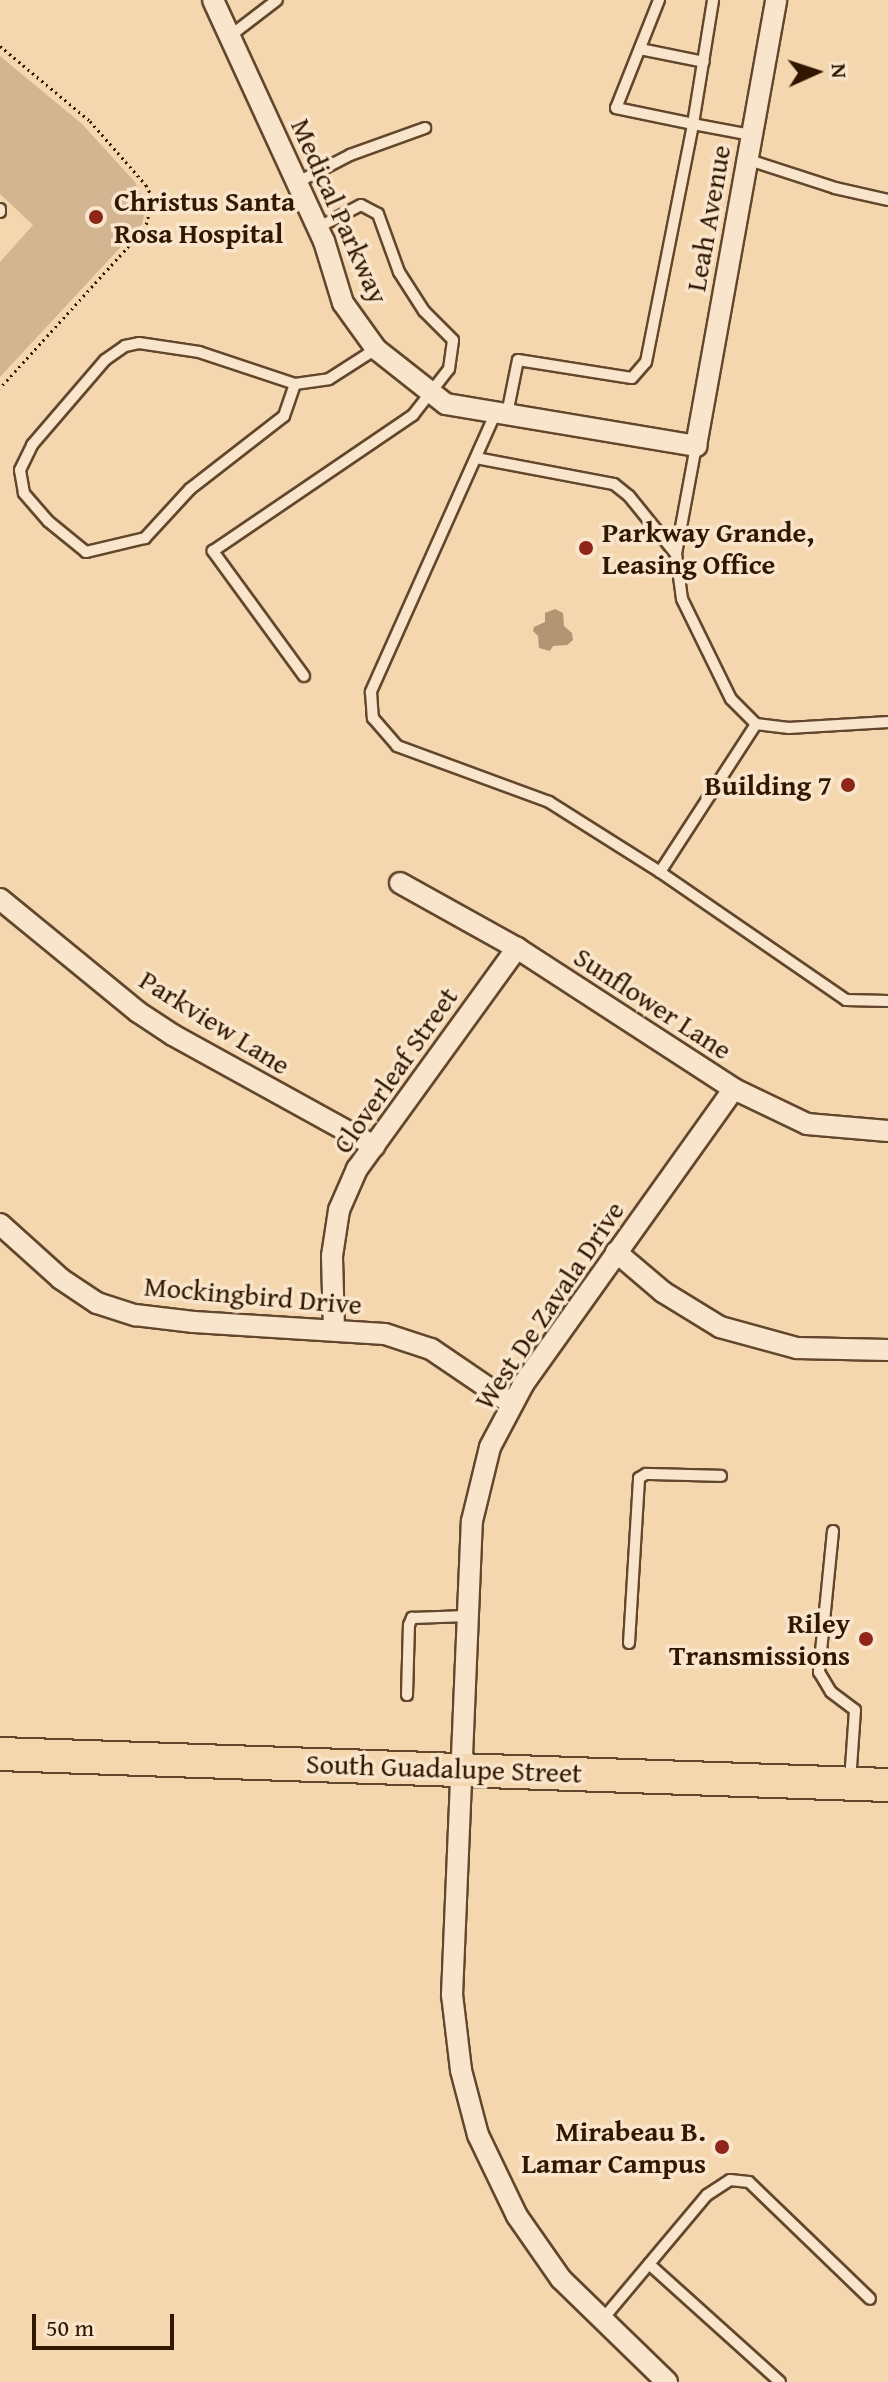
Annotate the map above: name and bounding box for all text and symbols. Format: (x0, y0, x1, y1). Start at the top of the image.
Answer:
north arrow (776, 32, 856, 112)
text: N (824, 63, 856, 79)
street label: Medical Parkway (284, 113, 396, 309)
street label: Leah Avenue (679, 142, 737, 294)
place label: Christus Santa Rosa Hospital (114, 184, 295, 250)
marker: Christus Santa Rosa Hospital (85, 206, 107, 228)
place label: Parkway Grande, Leasing Office (602, 515, 814, 581)
marker: Parkway Grande, Leasing Office (577, 539, 595, 557)
place label: Building 7 (705, 768, 832, 802)
marker: Building 7 (839, 776, 857, 794)
street label: Sunflower Lane (568, 940, 738, 1066)
street label: Parkview Lane (134, 963, 296, 1081)
street label: Cloverleaf Street (325, 981, 465, 1159)
street label: West De Zavala Drive (467, 1195, 631, 1415)
street label: Mockingbird Drive (143, 1269, 363, 1321)
place label: Riley Transmissions (669, 1606, 850, 1672)
marker: Riley Transmissions (857, 1630, 875, 1648)
street label: South Guadalupe Street (305, 1746, 583, 1790)
place label: Mirabeau B. Lamar Campus (521, 2114, 706, 2180)
marker: Mirabeau B. Lamar Campus (713, 2138, 731, 2156)
scale bar (36, 2298, 178, 2348)
text: 50 m (46, 2310, 94, 2345)

